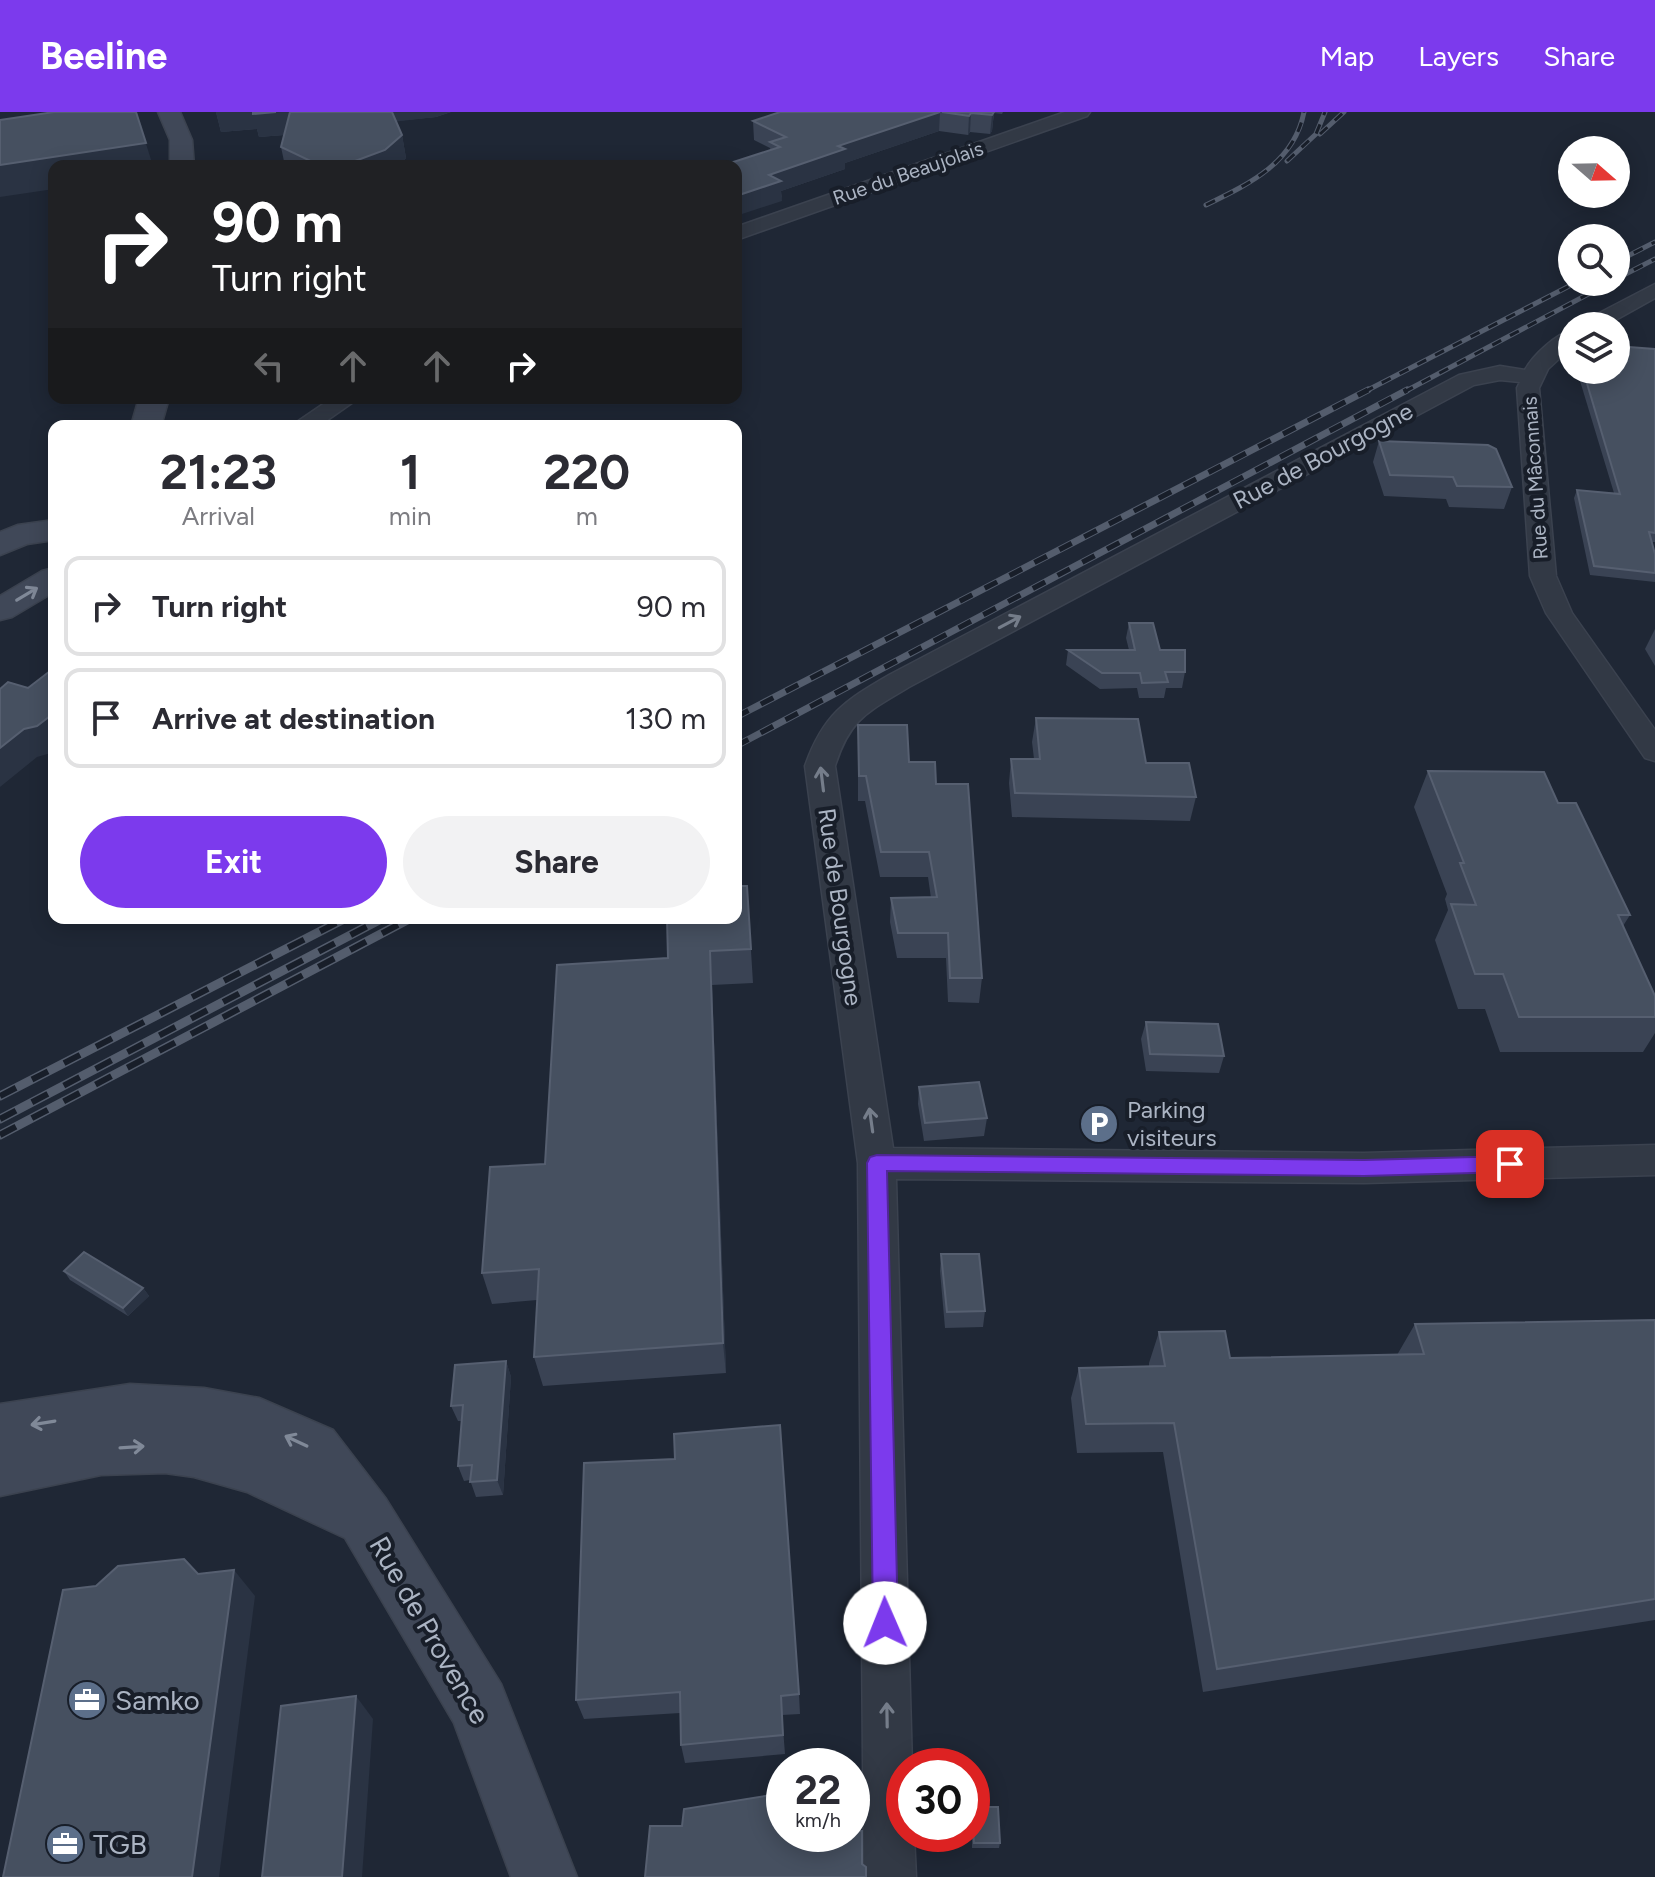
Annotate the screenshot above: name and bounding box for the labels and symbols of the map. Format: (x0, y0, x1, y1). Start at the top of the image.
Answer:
street label: Rue du Beaujolais (830, 136, 986, 210)
north arrow (1558, 136, 1630, 208)
street label: Rue de Bourgogne (1228, 396, 1418, 515)
street label: Rue du Mâconnais (1517, 396, 1553, 560)
one-way arrow (15, 586, 38, 602)
one-way arrow (997, 614, 1021, 630)
one-way arrow (815, 766, 830, 793)
street label: Rue de Bourgogne (812, 806, 869, 1008)
place label: Parking visiteurs (1127, 1095, 1217, 1152)
parking icon: Parking visiteurs (1078, 1103, 1120, 1145)
one-way arrow (863, 1107, 878, 1133)
pin (1476, 1130, 1544, 1198)
one-way arrow (30, 1416, 56, 1431)
one-way arrow (285, 1433, 309, 1448)
one-way arrow (118, 1439, 145, 1454)
street label: Rue de Provence (363, 1530, 497, 1730)
position arrow (843, 1581, 927, 1665)
office icon: Samko (66, 1679, 108, 1721)
place label: Samko (115, 1683, 200, 1717)
one-way arrow (879, 1702, 895, 1729)
speed limit sign: 30 (886, 1748, 990, 1852)
office icon: TGB (44, 1823, 86, 1865)
place label: TGB (93, 1827, 147, 1861)

